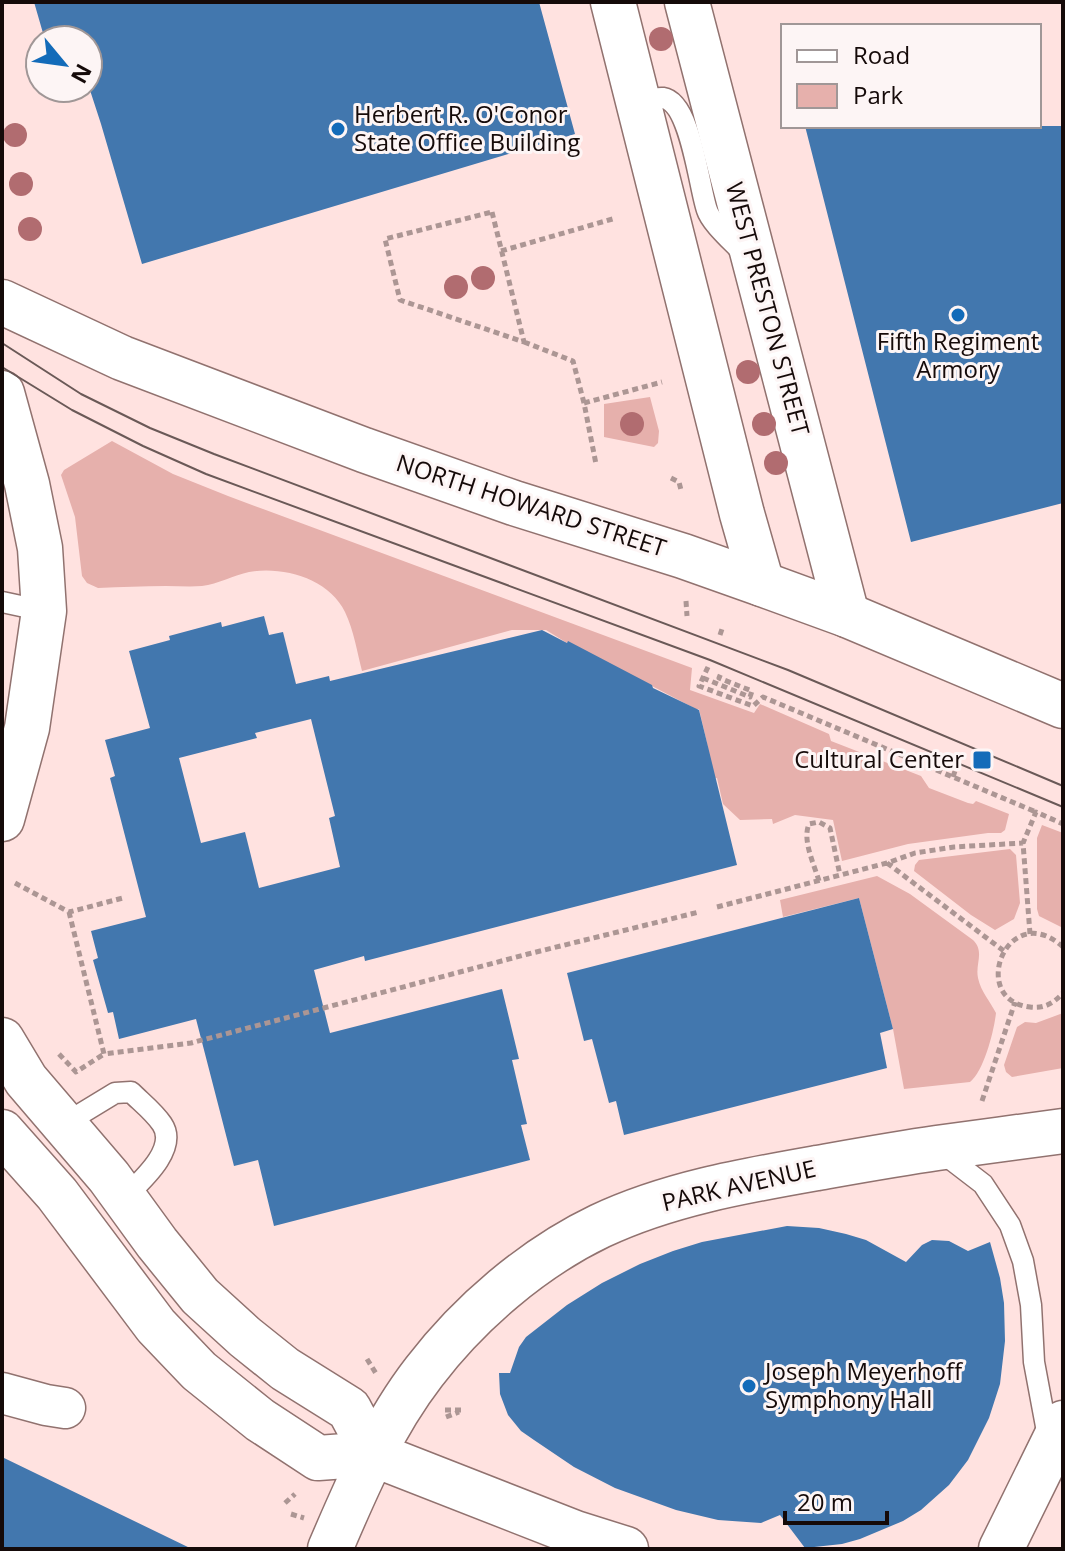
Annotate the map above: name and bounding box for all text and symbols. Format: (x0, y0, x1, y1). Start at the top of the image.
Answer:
north arrow (24, 24, 104, 104)
legend (781, 24, 1041, 128)
text: Road (853, 38, 910, 71)
text: N (65, 59, 100, 89)
text: Park (853, 78, 904, 111)
place label: Herbert R. O'Conor State Office Building (354, 97, 580, 158)
marker: Herbert R. O'Conor State Office Building (329, 120, 347, 138)
street label: WEST PRESTON STREET (719, 178, 818, 439)
marker: Fifth Regiment Armory (949, 306, 967, 324)
place label: Fifth Regiment Armory (877, 324, 1039, 385)
street label: NORTH HOWARD STREET (392, 445, 671, 564)
place label: Cultural Center (794, 742, 964, 775)
marker: Cultural Center (971, 749, 993, 771)
street label: PARK AVENUE (658, 1151, 819, 1218)
place label: Joseph Meyerhoff Symphony Hall (763, 1354, 964, 1415)
marker: Joseph Meyerhoff Symphony Hall (740, 1377, 758, 1395)
scale bar (785, 1475, 887, 1525)
text: 20 m (797, 1485, 853, 1518)

